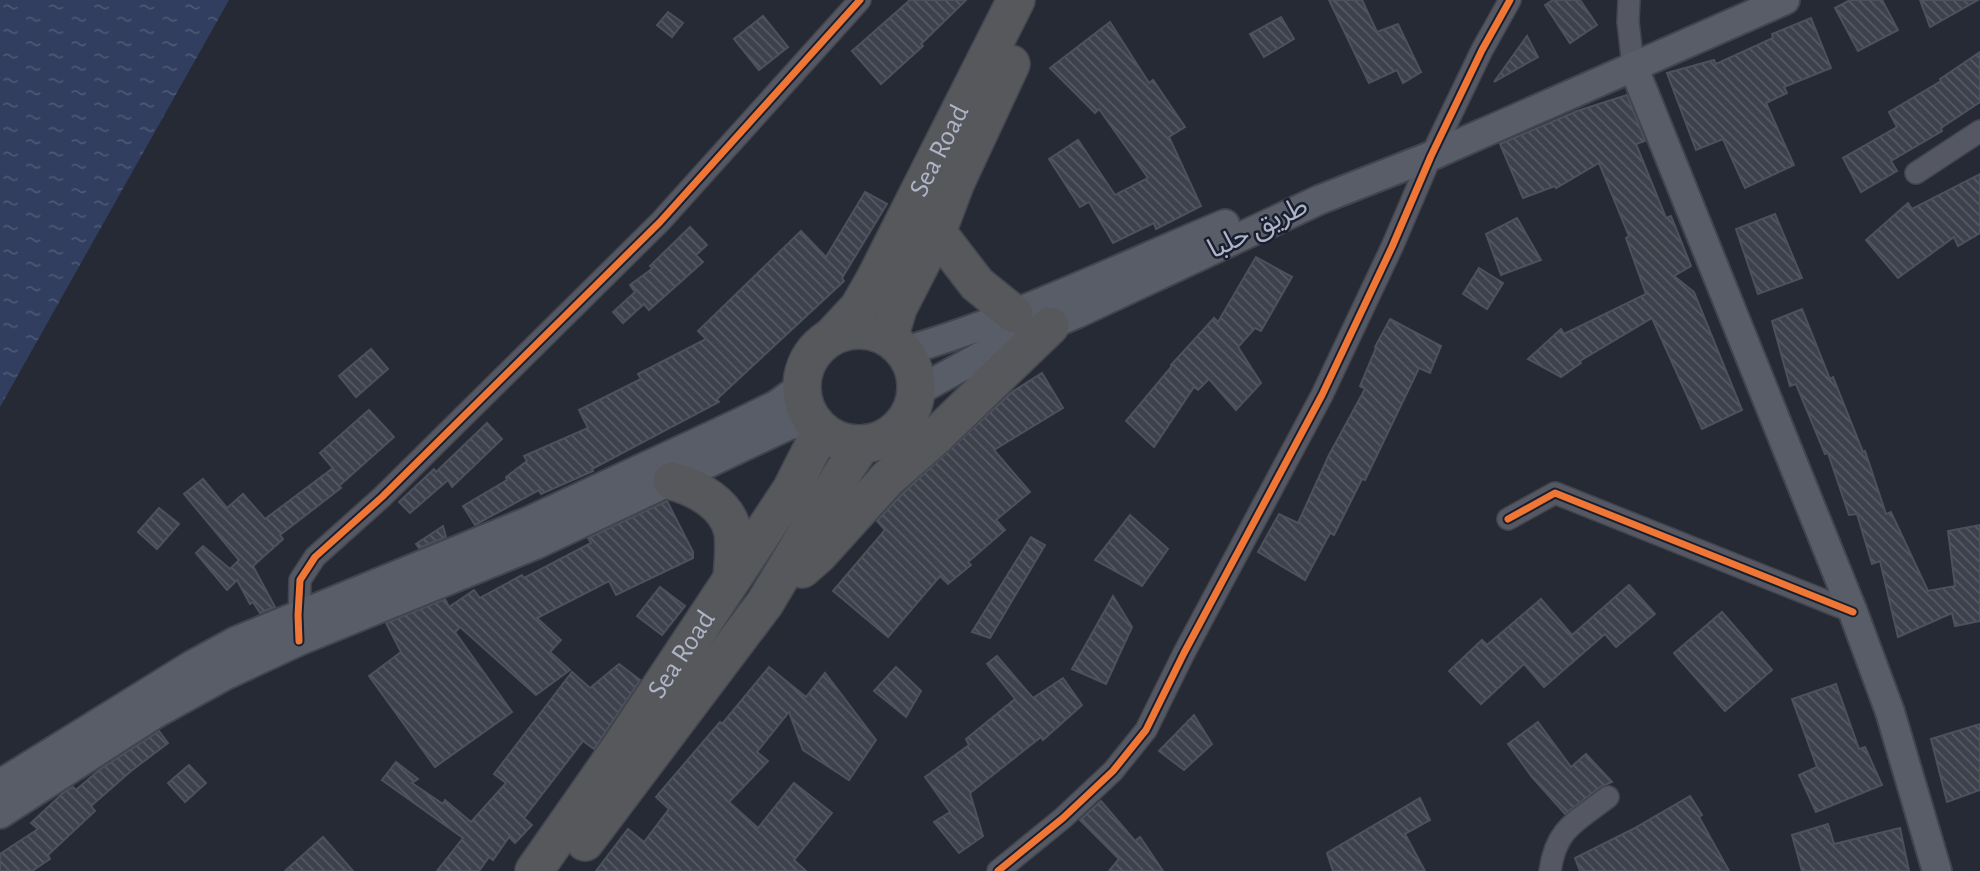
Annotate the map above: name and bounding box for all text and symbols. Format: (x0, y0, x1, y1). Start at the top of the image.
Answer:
street label: Sea Road (905, 100, 975, 201)
street label: طريق حلبا (1204, 192, 1313, 266)
street label: Sea Road (643, 606, 721, 704)

